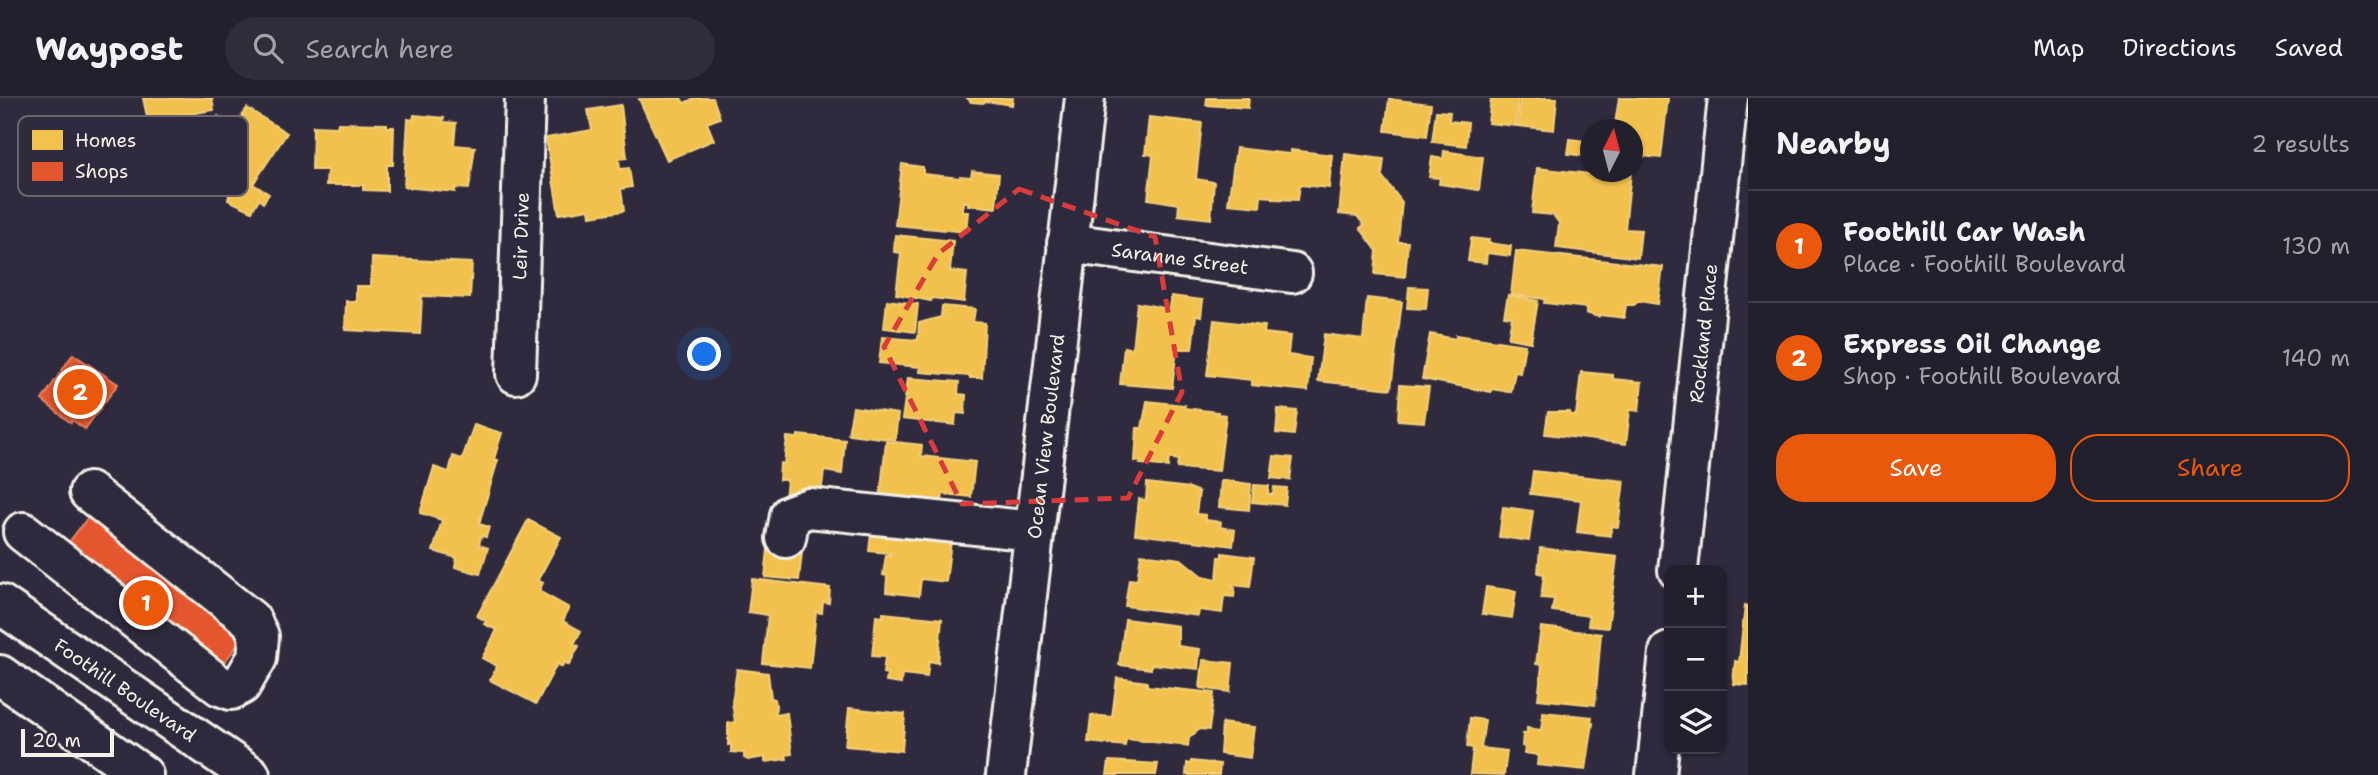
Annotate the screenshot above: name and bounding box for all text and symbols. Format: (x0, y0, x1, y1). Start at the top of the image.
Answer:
search box (225, 17, 715, 80)
text: Waypost (35, 26, 183, 71)
icon: search (249, 29, 287, 67)
text: Search here (305, 31, 454, 66)
text: Map (2033, 32, 2084, 64)
text: Directions (2122, 32, 2237, 64)
text: Saved (2275, 32, 2343, 64)
legend (18, 116, 248, 196)
north arrow (1580, 119, 1643, 182)
text: Nearby (1776, 123, 1891, 164)
text: Homes (75, 128, 136, 153)
text: 2 results (2251, 129, 2350, 159)
text: Shops (75, 159, 129, 184)
street label: Leir Drive (507, 192, 534, 280)
text: Foothill Car Wash (1843, 214, 2086, 249)
text: 1 (1794, 231, 1804, 261)
text: 130 m (2282, 231, 2350, 261)
street label: Saranne Street (1110, 237, 1250, 280)
text: Place · Foothill Boulevard (1843, 249, 2126, 279)
street label: Rockland Place (1683, 262, 1723, 404)
text: Express Oil Change (1843, 326, 2101, 361)
street label: Ocean View Boulevard (1021, 332, 1070, 540)
your location (687, 337, 721, 371)
text: 2 (1791, 343, 1807, 373)
text: 140 m (2282, 343, 2350, 373)
text: Shop · Foothill Boulevard (1843, 361, 2121, 391)
pin: 2 (57, 366, 103, 418)
button: Save (1776, 434, 2056, 502)
button: Share (2070, 434, 2350, 502)
map controls (1664, 565, 1727, 754)
button: + (1664, 565, 1727, 628)
pin: 1 (123, 577, 169, 629)
button: − (1664, 628, 1727, 691)
street label: Foothill Boulevard (50, 632, 201, 747)
button: layers (1664, 691, 1727, 754)
scale bar (21, 726, 114, 758)
text: 20 m (32, 728, 81, 753)

